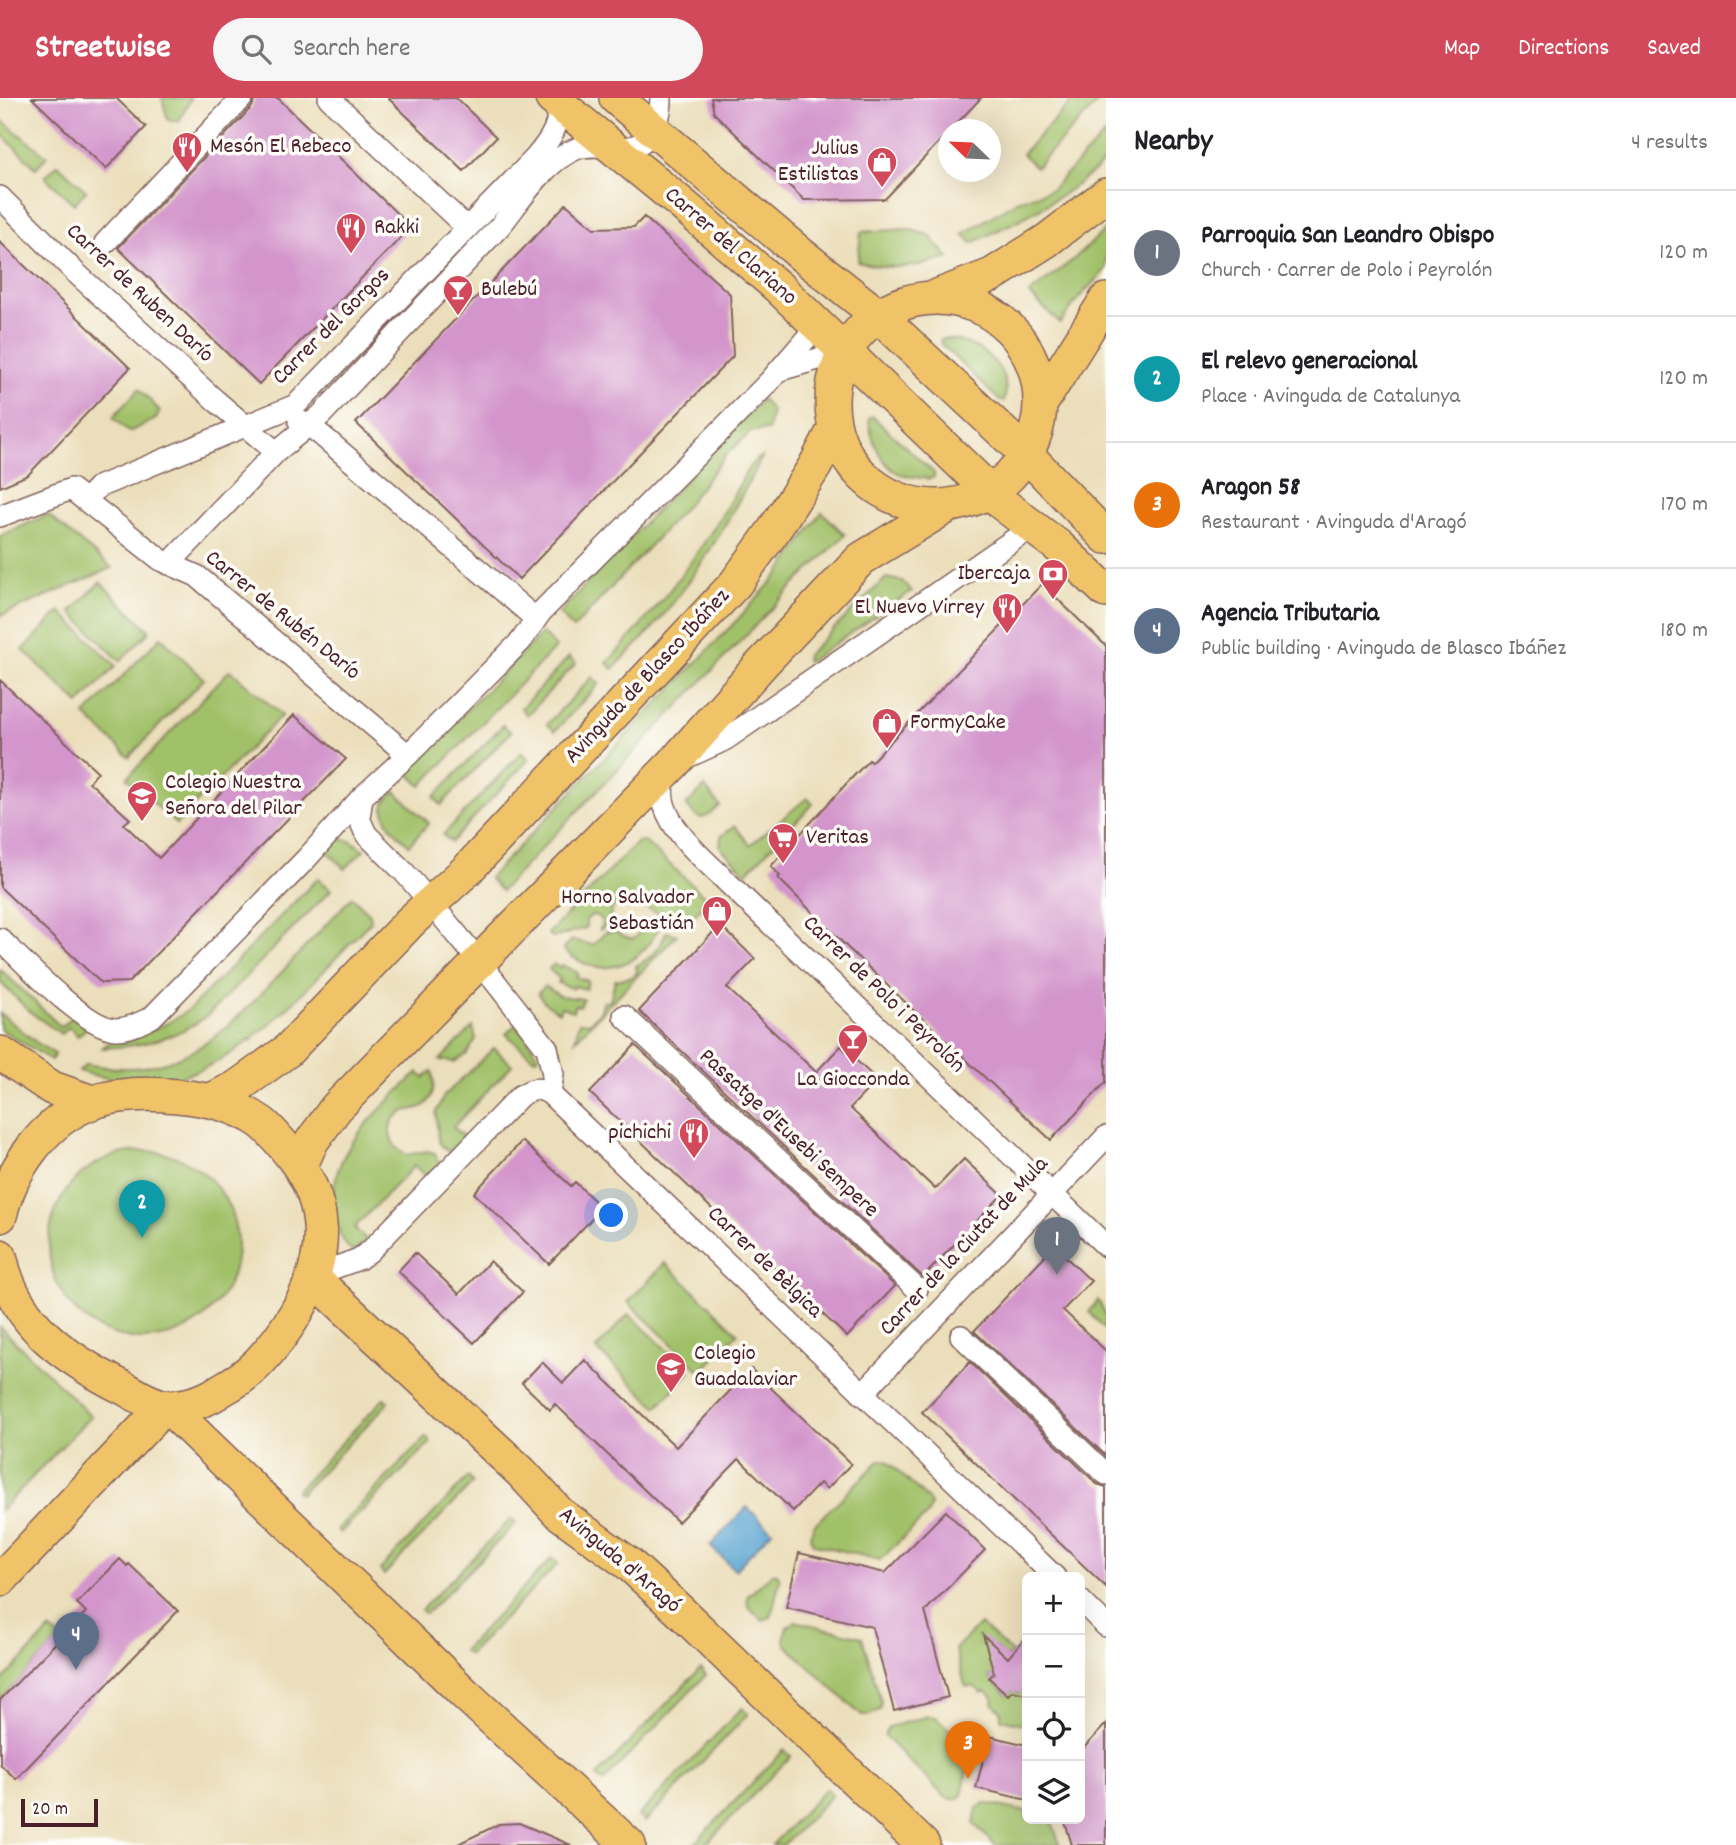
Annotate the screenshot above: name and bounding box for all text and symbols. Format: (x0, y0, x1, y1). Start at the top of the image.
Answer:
search box (213, 18, 703, 81)
text: Streetwise (35, 26, 171, 73)
icon: search (237, 30, 275, 68)
text: Search here (293, 31, 410, 68)
text: Map (1444, 32, 1480, 66)
text: Directions (1518, 32, 1609, 66)
text: Saved (1647, 32, 1701, 66)
north arrow (938, 119, 1001, 182)
text: Nearby (1134, 122, 1212, 165)
text: 4 results (1631, 127, 1708, 160)
restaurant icon: Mesón El Rebeco (170, 130, 204, 174)
place label: Mesón El Rebeco (210, 131, 351, 164)
place label: Julius Estilistas (778, 133, 859, 192)
shop icon: Julius Estilistas (865, 145, 899, 189)
street label: Carrer del Clariano (656, 180, 804, 314)
restaurant icon: Rakki (334, 211, 368, 255)
place label: Rakki (374, 212, 419, 245)
street label: Carrer de Ruben Darío (58, 216, 220, 372)
text: Parroquia San Leandro Obispo (1201, 218, 1494, 255)
text: 1 (1154, 237, 1160, 270)
text: 120 m (1659, 237, 1708, 270)
text: Church · Carrer de Polo i Peyrolón (1201, 255, 1492, 288)
street label: Carrer del Gorgos (265, 260, 399, 394)
bar icon: Bulebú (441, 273, 475, 317)
place label: Bulebú (481, 274, 537, 307)
text: El relevo generacional (1201, 344, 1417, 381)
text: 2 (1152, 363, 1162, 396)
text: 120 m (1659, 363, 1708, 396)
text: Place · Avinguda de Catalunya (1201, 381, 1460, 414)
text: Aragon 58 (1201, 470, 1300, 507)
text: 3 (1152, 489, 1162, 522)
text: 170 m (1661, 489, 1708, 522)
text: Restaurant · Avinguda d'Aragó (1201, 507, 1467, 540)
street label: Carrer de Rubén Darío (197, 543, 367, 689)
bank icon: Ibercaja (1036, 557, 1070, 601)
place label: Ibercaja (957, 558, 1031, 591)
street label: Avinguda de Blasco Ibáñez (558, 582, 739, 772)
restaurant icon: El Nuevo Virrey (990, 591, 1024, 635)
place label: El Nuevo Virrey (855, 592, 985, 625)
text: Agencia Tributaria (1201, 596, 1379, 633)
text: 4 (1152, 615, 1162, 648)
text: 180 m (1660, 615, 1708, 648)
text: Public building · Avinguda de Blasco Ibáñez (1201, 633, 1566, 666)
shop icon: FormyCake (870, 706, 904, 750)
place label: FormyCake (910, 707, 1006, 740)
place label: Colegio Nuestra Señora del Pilar (165, 767, 302, 826)
school or university icon: Colegio Nuestra Señora del Pilar (125, 779, 159, 823)
supermarket icon: Veritas (766, 821, 800, 865)
place label: Veritas (806, 822, 869, 855)
place label: Horno Salvador Sebastián (561, 882, 694, 941)
shop icon: Horno Salvador Sebastián (700, 894, 734, 938)
street label: Carrer de Polo i Peyrolón (794, 908, 972, 1082)
bar icon: La Giocconda (836, 1022, 870, 1066)
street label: Passatge d'Eusebi Sempere (691, 1042, 885, 1226)
place label: La Giocconda (797, 1064, 910, 1097)
restaurant icon: pichichi (677, 1116, 711, 1160)
place label: pichichi (608, 1117, 671, 1150)
street label: Carrer de la Ciutat de Mula (873, 1149, 1058, 1344)
pin: 2 (119, 1180, 165, 1238)
your location (594, 1198, 628, 1232)
street label: Carrer de Bèlgica (699, 1199, 830, 1328)
pin: 1 (1034, 1217, 1080, 1275)
place label: Colegio Guadalaviar (694, 1338, 798, 1397)
school or university icon: Colegio Guadalaviar (654, 1350, 688, 1394)
street label: Avinguda d'Aragó (550, 1500, 688, 1622)
map controls (1022, 1572, 1085, 1824)
button: + (1022, 1572, 1085, 1635)
pin: 4 (53, 1612, 99, 1670)
button: − (1022, 1635, 1085, 1698)
button: locate (1022, 1698, 1085, 1761)
pin: 3 (945, 1721, 991, 1779)
button: layers (1022, 1761, 1085, 1824)
scale bar (21, 1796, 98, 1828)
text: 20 m (32, 1797, 68, 1824)

